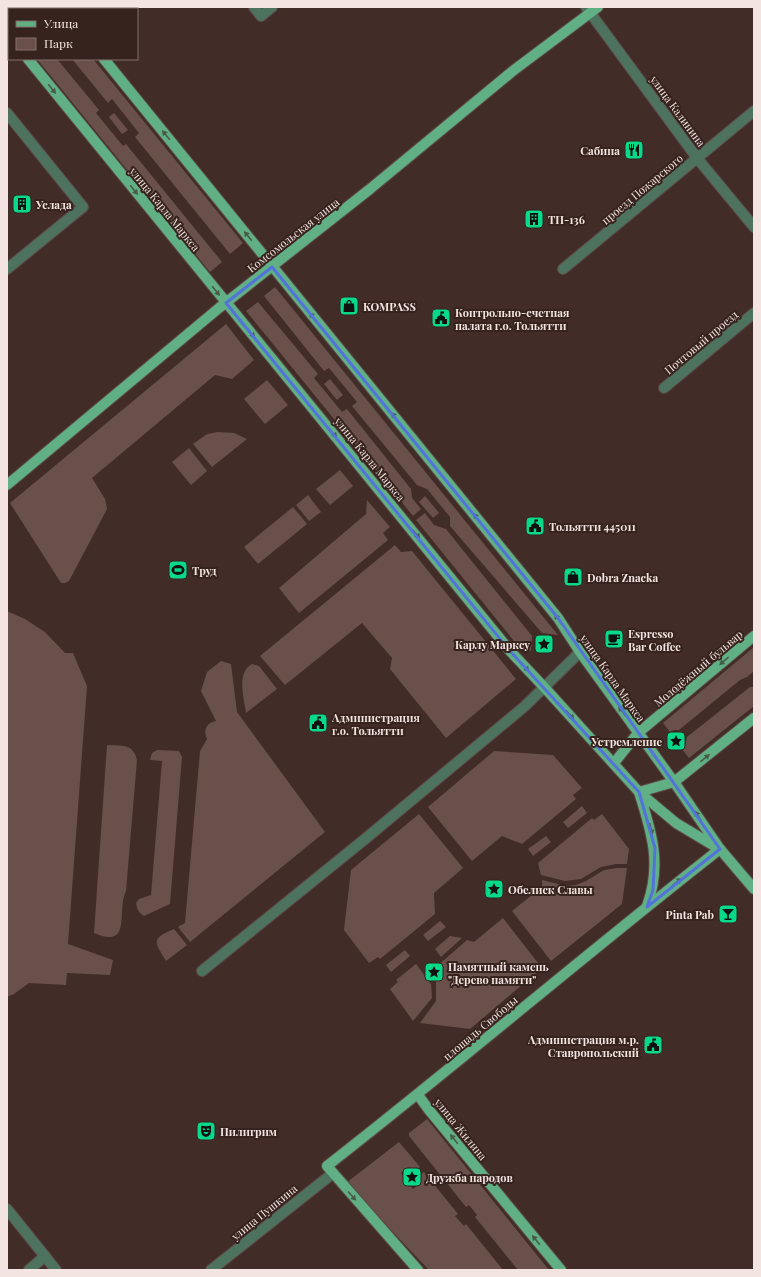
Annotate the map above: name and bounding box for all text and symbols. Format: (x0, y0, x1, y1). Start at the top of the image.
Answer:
legend (8, 8, 138, 60)
text: Улица (43, 15, 78, 31)
text: Парк (44, 35, 73, 51)
street label: улица Калинина (647, 72, 709, 150)
one-way arrow (48, 84, 57, 95)
one-way arrow (161, 130, 170, 141)
restaurant icon: Сабина (623, 139, 645, 161)
place label: Сабина (580, 143, 620, 158)
street label: проезд Пожарского (598, 151, 686, 227)
street label: улица Карла Маркса (126, 163, 204, 254)
one-way arrow (130, 185, 139, 195)
building icon: Услада (11, 193, 33, 215)
street label: Комсомольская улица (244, 194, 343, 276)
place label: Услада (35, 197, 72, 212)
building icon: ТП-136 (523, 208, 545, 230)
place label: ТП-136 (548, 212, 585, 227)
one-way arrow (243, 231, 252, 242)
one-way arrow (212, 285, 221, 296)
shop icon: KOMPASS (338, 295, 360, 317)
place label: KOMPASS (363, 299, 416, 314)
place label: Контрольно-счетная палата г.о. Тольятти (455, 305, 570, 333)
public building icon: Контрольно-счетная палата г.о. Тольятти (430, 307, 452, 329)
street label: Почтовый проезд (661, 307, 741, 377)
one-way arrow (308, 311, 317, 322)
one-way arrow (246, 328, 255, 338)
one-way arrow (390, 412, 399, 423)
street label: улица Карла Маркса (331, 413, 409, 504)
one-way arrow (329, 428, 338, 439)
one-way arrow (472, 513, 481, 524)
public building icon: Тольятти 445011 (524, 515, 546, 537)
place label: Тольятти 445011 (549, 519, 636, 534)
one-way arrow (411, 529, 420, 540)
sports icon: Труд (167, 559, 189, 581)
place label: Труд (192, 563, 217, 578)
shop icon: Dobra Znacka (562, 566, 584, 588)
place label: Dobra Znacka (587, 570, 658, 585)
one-way arrow (554, 614, 562, 625)
place label: Espresso Bar Coffee (628, 626, 681, 654)
street label: Молодёжный бульвар (650, 626, 746, 710)
cafe icon: Espresso Bar Coffee (603, 628, 625, 650)
street label: улица Карла Маркса (577, 630, 649, 725)
place icon: Карлу Марксу (533, 633, 555, 655)
place label: Карлу Марксу (455, 637, 530, 652)
one-way arrow (719, 657, 729, 666)
one-way arrow (520, 662, 530, 672)
one-way arrow (618, 705, 626, 716)
place label: Администрация г.о. Тольятти (331, 710, 420, 738)
one-way arrow (566, 710, 575, 721)
public building icon: Администрация г.о. Тольятти (307, 712, 329, 734)
place icon: Устремление (665, 730, 687, 752)
place label: Устремление (591, 734, 662, 749)
one-way arrow (699, 753, 710, 762)
one-way arrow (694, 811, 702, 822)
one-way arrow (648, 823, 654, 836)
place icon: Обелиск Славы (483, 878, 505, 900)
one-way arrow (672, 878, 683, 886)
place label: Обелиск Славы (508, 882, 593, 897)
bar icon: Pinta Pab (717, 903, 739, 925)
place label: Pinta Pab (666, 907, 715, 922)
place label: Памятный камень "Дерево памяти" (448, 959, 549, 987)
place icon: Памятный камень "Дерево памяти" (423, 961, 445, 983)
street label: площадь Свободы (439, 992, 521, 1064)
place label: Администрация м.р. Ставропольский (527, 1032, 639, 1060)
public building icon: Администрация м.р. Ставропольский (642, 1034, 664, 1056)
street label: улица Жилина (431, 1094, 491, 1163)
theatre icon: Пилигрим (195, 1120, 217, 1142)
place label: Пилигрим (220, 1124, 277, 1139)
one-way arrow (449, 1134, 458, 1145)
place icon: Дружба народов (401, 1166, 423, 1188)
place label: Дружба народов (426, 1170, 513, 1185)
street label: улица Пушкина (227, 1180, 301, 1244)
one-way arrow (347, 1191, 357, 1201)
one-way arrow (532, 1234, 541, 1245)

